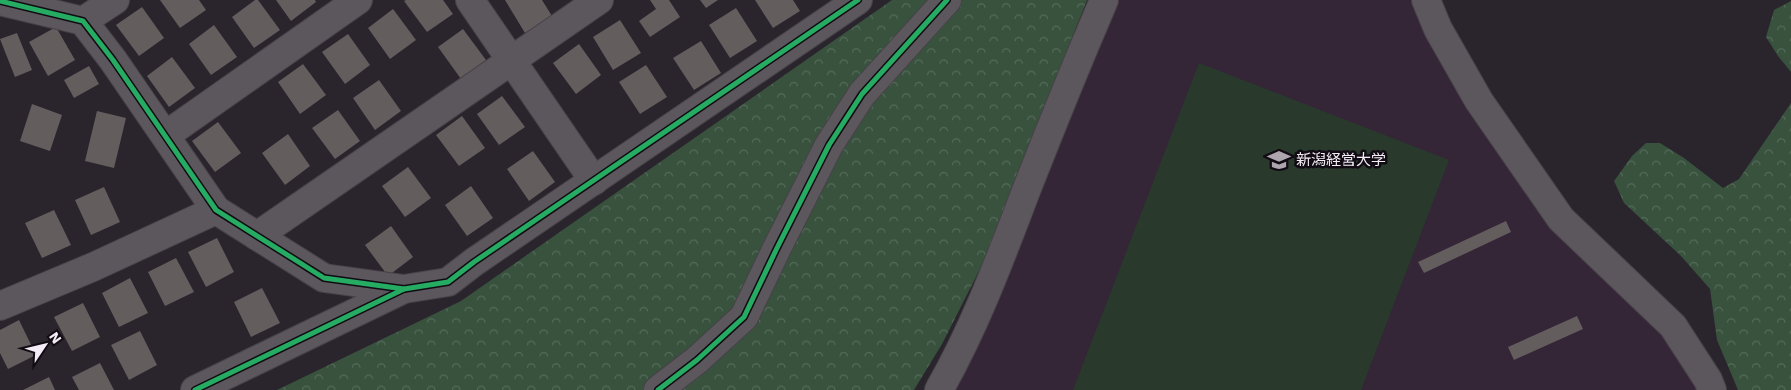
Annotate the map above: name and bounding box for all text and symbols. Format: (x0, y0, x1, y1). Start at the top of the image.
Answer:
school or university icon: 新潟経営大学 (1266, 147, 1292, 173)
place label: 新潟経営大学 (1296, 151, 1386, 169)
north arrow (20, 320, 70, 370)
text: N (46, 329, 65, 346)

